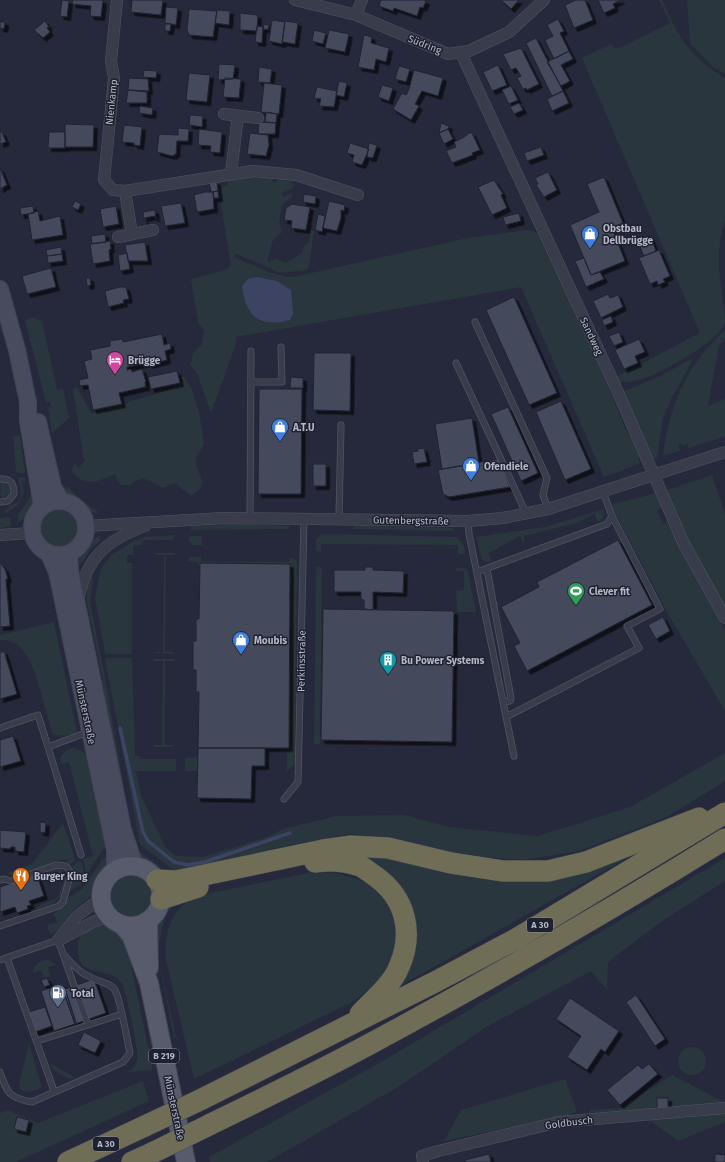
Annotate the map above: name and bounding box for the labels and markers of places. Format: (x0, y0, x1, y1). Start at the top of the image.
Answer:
place label: Obstbau Dellbrügge (603, 223, 653, 247)
shop icon: Obstbau Dellbrügge (580, 224, 600, 249)
hotel icon: Brügge (105, 350, 125, 375)
place label: Brügge (128, 355, 161, 367)
shop icon: A.T.U (270, 417, 290, 442)
place label: A.T.U (292, 422, 314, 434)
shop icon: Ofendiele (461, 456, 481, 481)
place label: Ofendiele (484, 461, 529, 473)
sports icon: Clever fit (566, 581, 586, 606)
place label: Clever fit (589, 586, 630, 598)
shop icon: Moubis (231, 630, 251, 655)
place label: Moubis (254, 635, 287, 647)
building icon: Bu Power Systems (378, 650, 398, 675)
place label: Bu Power Systems (401, 655, 484, 667)
restaurant icon: Burger King (11, 866, 31, 891)
place label: Burger King (34, 871, 88, 883)
fuel station icon: Total (48, 983, 68, 1008)
place label: Total (71, 988, 94, 1000)

